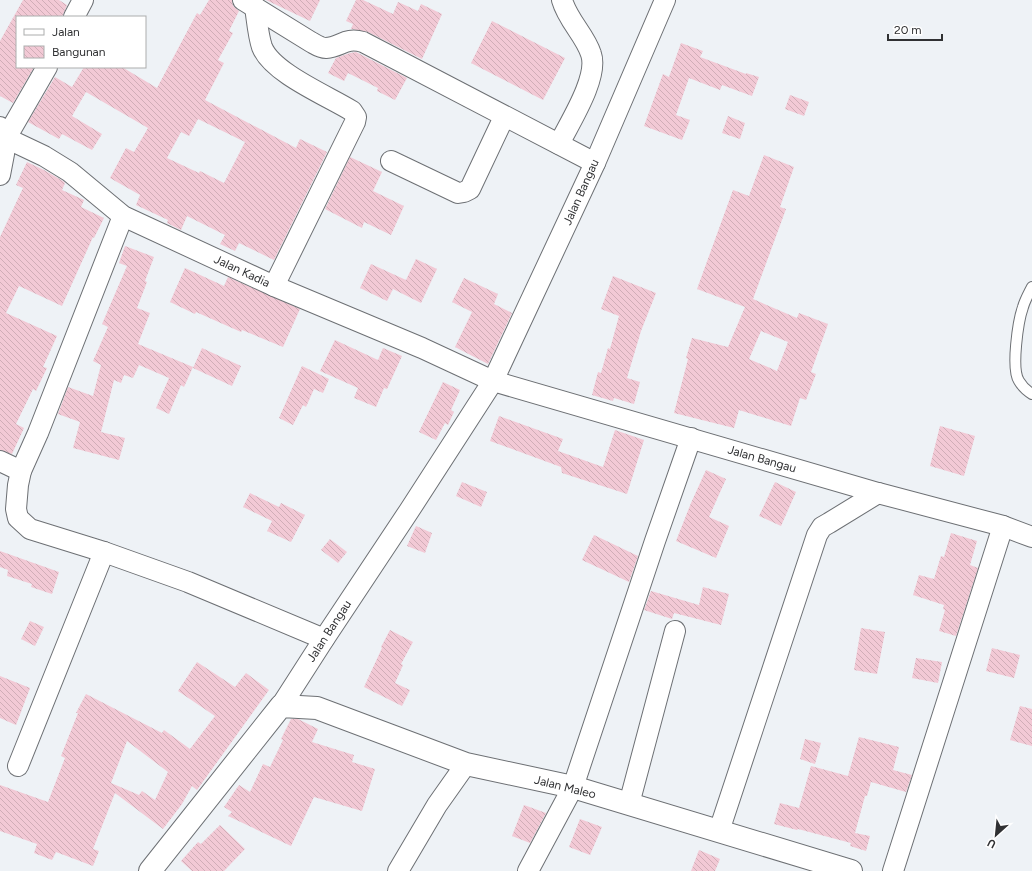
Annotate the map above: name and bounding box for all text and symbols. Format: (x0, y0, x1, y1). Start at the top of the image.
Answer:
legend (16, 16, 146, 68)
scale bar (888, 16, 942, 42)
text: 20 m (894, 23, 922, 37)
text: Jalan (52, 25, 80, 39)
text: Bangunan (52, 45, 106, 59)
street label: Jalan Bangau (560, 157, 602, 227)
street label: Jalan Kadia (212, 252, 272, 290)
street label: Jalan Bangau (726, 443, 798, 475)
street label: Jalan Bangau (304, 598, 354, 664)
street label: Jalan Maleo (533, 773, 597, 801)
north arrow (976, 815, 1016, 855)
text: U (985, 836, 998, 851)

